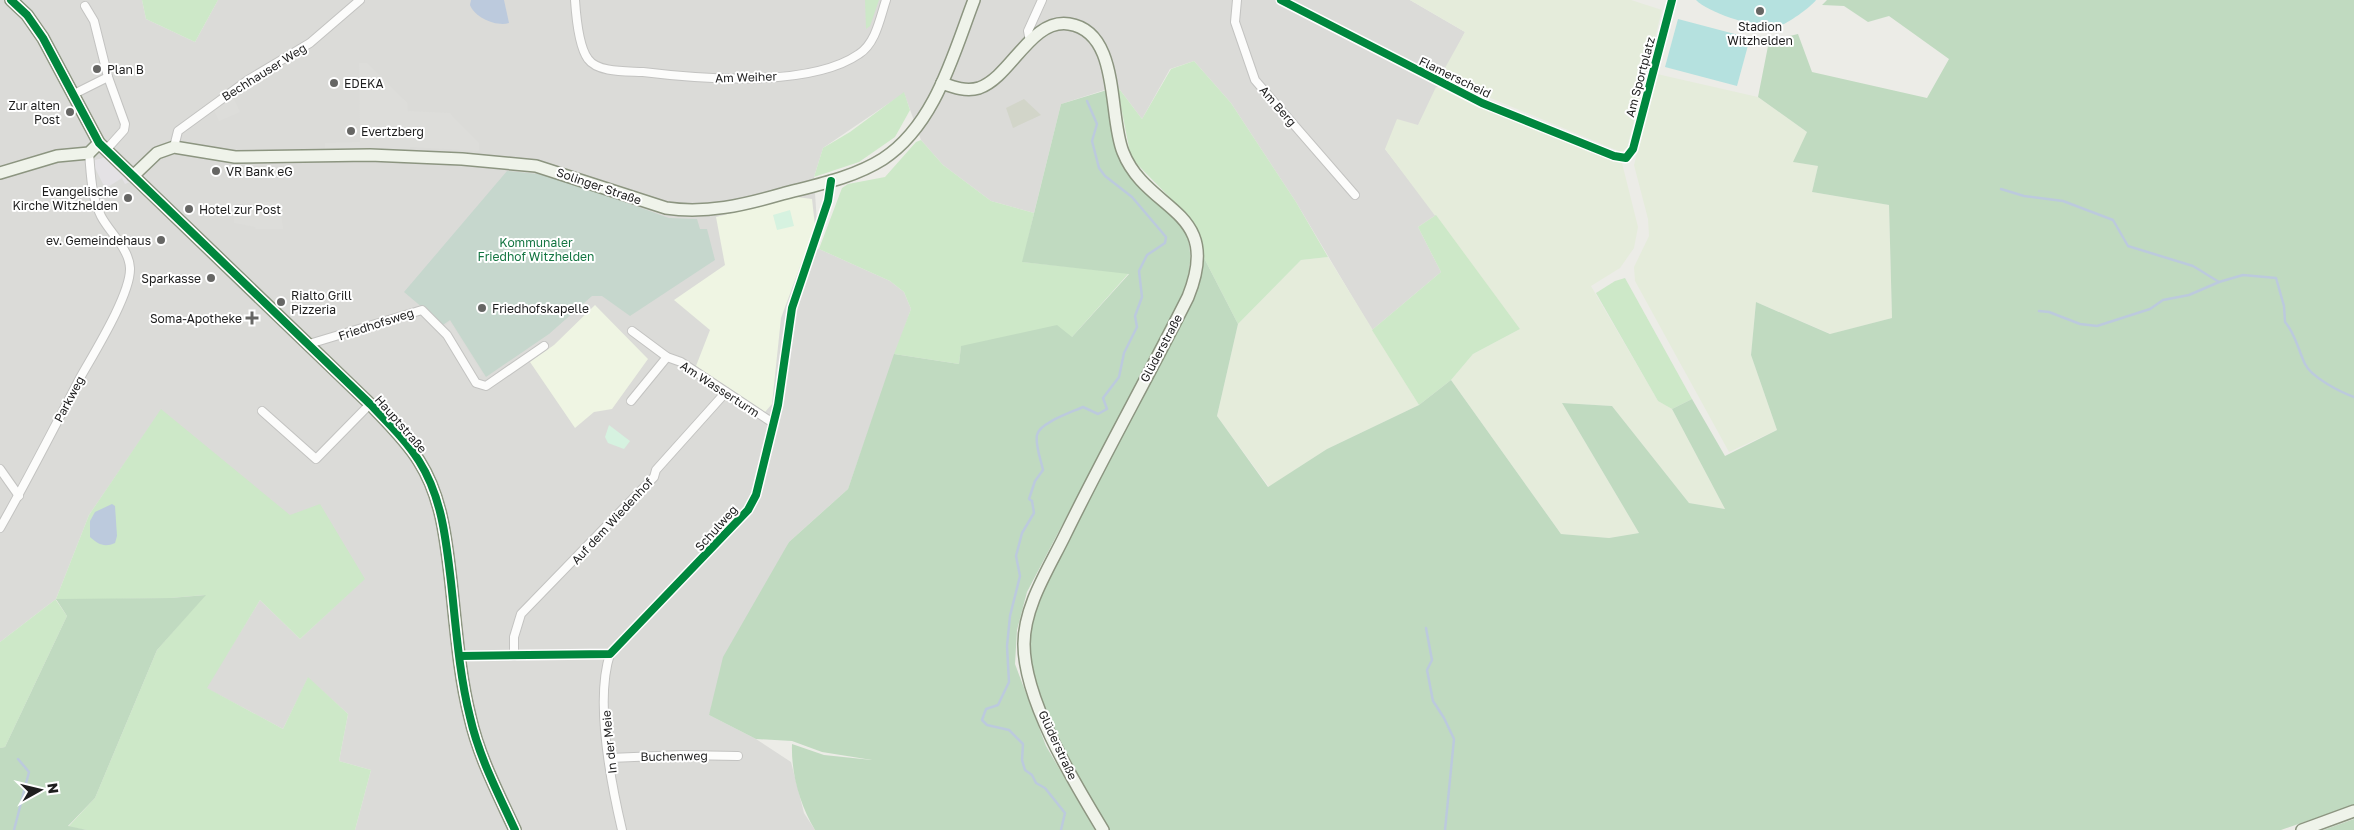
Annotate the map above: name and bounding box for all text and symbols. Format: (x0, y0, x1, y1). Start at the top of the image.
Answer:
marker: Stadion Witzhelden (1754, 5, 1766, 17)
place label: Stadion Witzhelden (1727, 19, 1793, 48)
street label: Am Sportplatz (1622, 35, 1658, 119)
street label: Bechhauser Weg (219, 40, 309, 104)
street label: Flamerscheid (1417, 53, 1493, 101)
place label: Plan B (107, 62, 144, 77)
marker: Plan B (91, 63, 103, 75)
street label: Am Weiher (715, 68, 778, 86)
place label: EDEKA (344, 76, 384, 91)
marker: EDEKA (328, 77, 340, 89)
street label: Am Berg (1256, 83, 1300, 129)
place label: Zur alten Post (9, 98, 60, 127)
marker: Zur alten Post (64, 106, 76, 118)
place label: Evertzberg (361, 124, 424, 139)
marker: Evertzberg (345, 125, 357, 137)
place label: VR Bank eG (226, 164, 293, 179)
street label: Solinger Straße (555, 164, 643, 208)
marker: VR Bank eG (210, 165, 222, 177)
place label: Evangelische Kirche Witzhelden (12, 184, 118, 213)
marker: Evangelische Kirche Witzhelden (122, 192, 134, 204)
place label: Hotel zur Post (199, 202, 281, 217)
marker: Hotel zur Post (183, 203, 195, 215)
place label: ev. Gemeindehaus (46, 233, 151, 248)
marker: ev. Gemeindehaus (155, 234, 167, 246)
park label: Kommunaler Friedhof Witzhelden (478, 235, 594, 264)
place label: Sparkasse (141, 271, 201, 286)
marker: Sparkasse (205, 272, 217, 284)
place label: Rialto Grill Pizzeria (291, 288, 352, 317)
marker: Rialto Grill Pizzeria (275, 296, 287, 308)
place label: Friedhofskapelle (492, 301, 589, 316)
marker: Friedhofskapelle (476, 302, 488, 314)
street label: Friedhofsweg (336, 305, 416, 343)
place label: Soma-Apotheke (150, 311, 242, 326)
street label: Glüderstraße (1137, 311, 1185, 385)
marker: Soma-Apotheke (246, 312, 258, 324)
street label: Am Wasserturm (678, 358, 762, 420)
street label: Parkweg (51, 373, 87, 425)
street label: Hauptstraße (372, 392, 430, 456)
street label: Auf dem Wiedenhof (568, 474, 656, 567)
street label: Schulweg (692, 502, 740, 554)
street label: Glüderstraße (1035, 708, 1081, 782)
street label: In der Meie (598, 710, 620, 774)
street label: Buchenweg (640, 748, 708, 764)
north arrow (15, 765, 65, 815)
text: N (44, 782, 63, 795)

